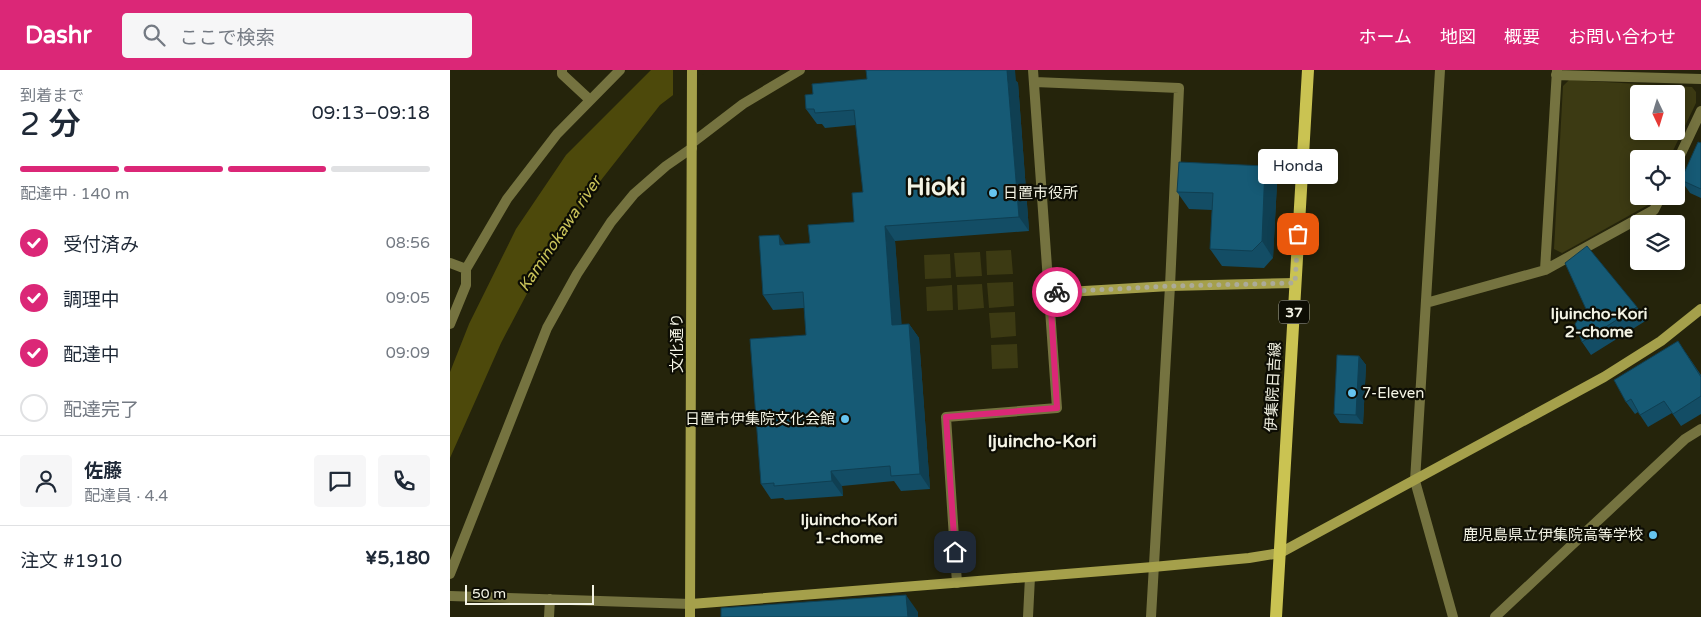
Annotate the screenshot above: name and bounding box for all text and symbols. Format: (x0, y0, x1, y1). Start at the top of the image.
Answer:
search box (122, 13, 472, 58)
text: Dashr (25, 21, 92, 50)
icon: search (140, 21, 168, 49)
text: ホーム (1359, 26, 1412, 48)
text: 地図 (1440, 26, 1476, 48)
text: 概要 (1504, 26, 1540, 48)
text: お問い合わせ (1568, 26, 1676, 48)
text: ここで検索 (180, 27, 275, 49)
north arrow (1630, 85, 1685, 140)
map controls (1630, 85, 1685, 270)
text: 到着まで (20, 86, 84, 106)
text: 09:13–09:18 (312, 102, 430, 124)
text: 2 分 (20, 106, 80, 144)
callout: Honda (1258, 149, 1338, 184)
button: locate (1630, 150, 1685, 205)
text: Honda (1273, 156, 1323, 176)
water label: Kaminokawa river (514, 171, 607, 295)
district label: Hioki (906, 172, 966, 202)
text: 配達中 · 140 m (20, 184, 129, 204)
place label: 日置市役所 (1003, 184, 1078, 202)
marker: 日置市役所 (987, 187, 999, 199)
pin (1277, 213, 1319, 255)
button: layers (1630, 215, 1685, 270)
icon: bag (1284, 220, 1312, 248)
icon: check (20, 229, 48, 257)
text: 08:56 (386, 233, 430, 253)
text: 受付済み (63, 234, 139, 256)
courier (1032, 267, 1082, 317)
icon: bike (1043, 278, 1071, 306)
icon: check (20, 284, 48, 312)
text: 09:05 (386, 288, 430, 308)
text: 調理中 (63, 289, 120, 311)
road number: 37 (1279, 300, 1309, 323)
district label: Ijuincho-Kori 2-chome (1550, 304, 1648, 342)
street label: 文化通り (668, 313, 686, 373)
icon: check (20, 339, 48, 367)
street label: 伊集院日吉線 (1262, 342, 1284, 432)
text: 09:09 (386, 343, 430, 363)
text: 配達中 (63, 344, 120, 366)
place label: 7-Eleven (1362, 384, 1424, 402)
marker: 7-Eleven (1346, 387, 1358, 399)
text: 配達完了 (63, 399, 139, 421)
place label: 日置市伊集院文化会館 (685, 410, 835, 428)
marker: 日置市伊集院文化会館 (839, 413, 851, 425)
district label: Ijuincho-Kori (987, 430, 1097, 452)
button: person (20, 455, 72, 507)
button: chat (314, 455, 366, 507)
button: phone (378, 455, 430, 507)
text: 佐藤 (84, 460, 122, 482)
text: 配達員 · 4.4 (84, 486, 168, 506)
district label: Ijuincho-Kori 1-chome (800, 510, 898, 548)
place label: 鹿児島県立伊集院高等学校 (1463, 526, 1643, 544)
marker: 鹿児島県立伊集院高等学校 (1647, 529, 1659, 541)
pin (934, 531, 976, 573)
icon: home (941, 538, 969, 566)
text: ¥5,180 (365, 547, 430, 569)
text: 注文 #1910 (20, 550, 122, 572)
scale bar (465, 582, 594, 605)
text: 50 m (472, 585, 506, 602)

